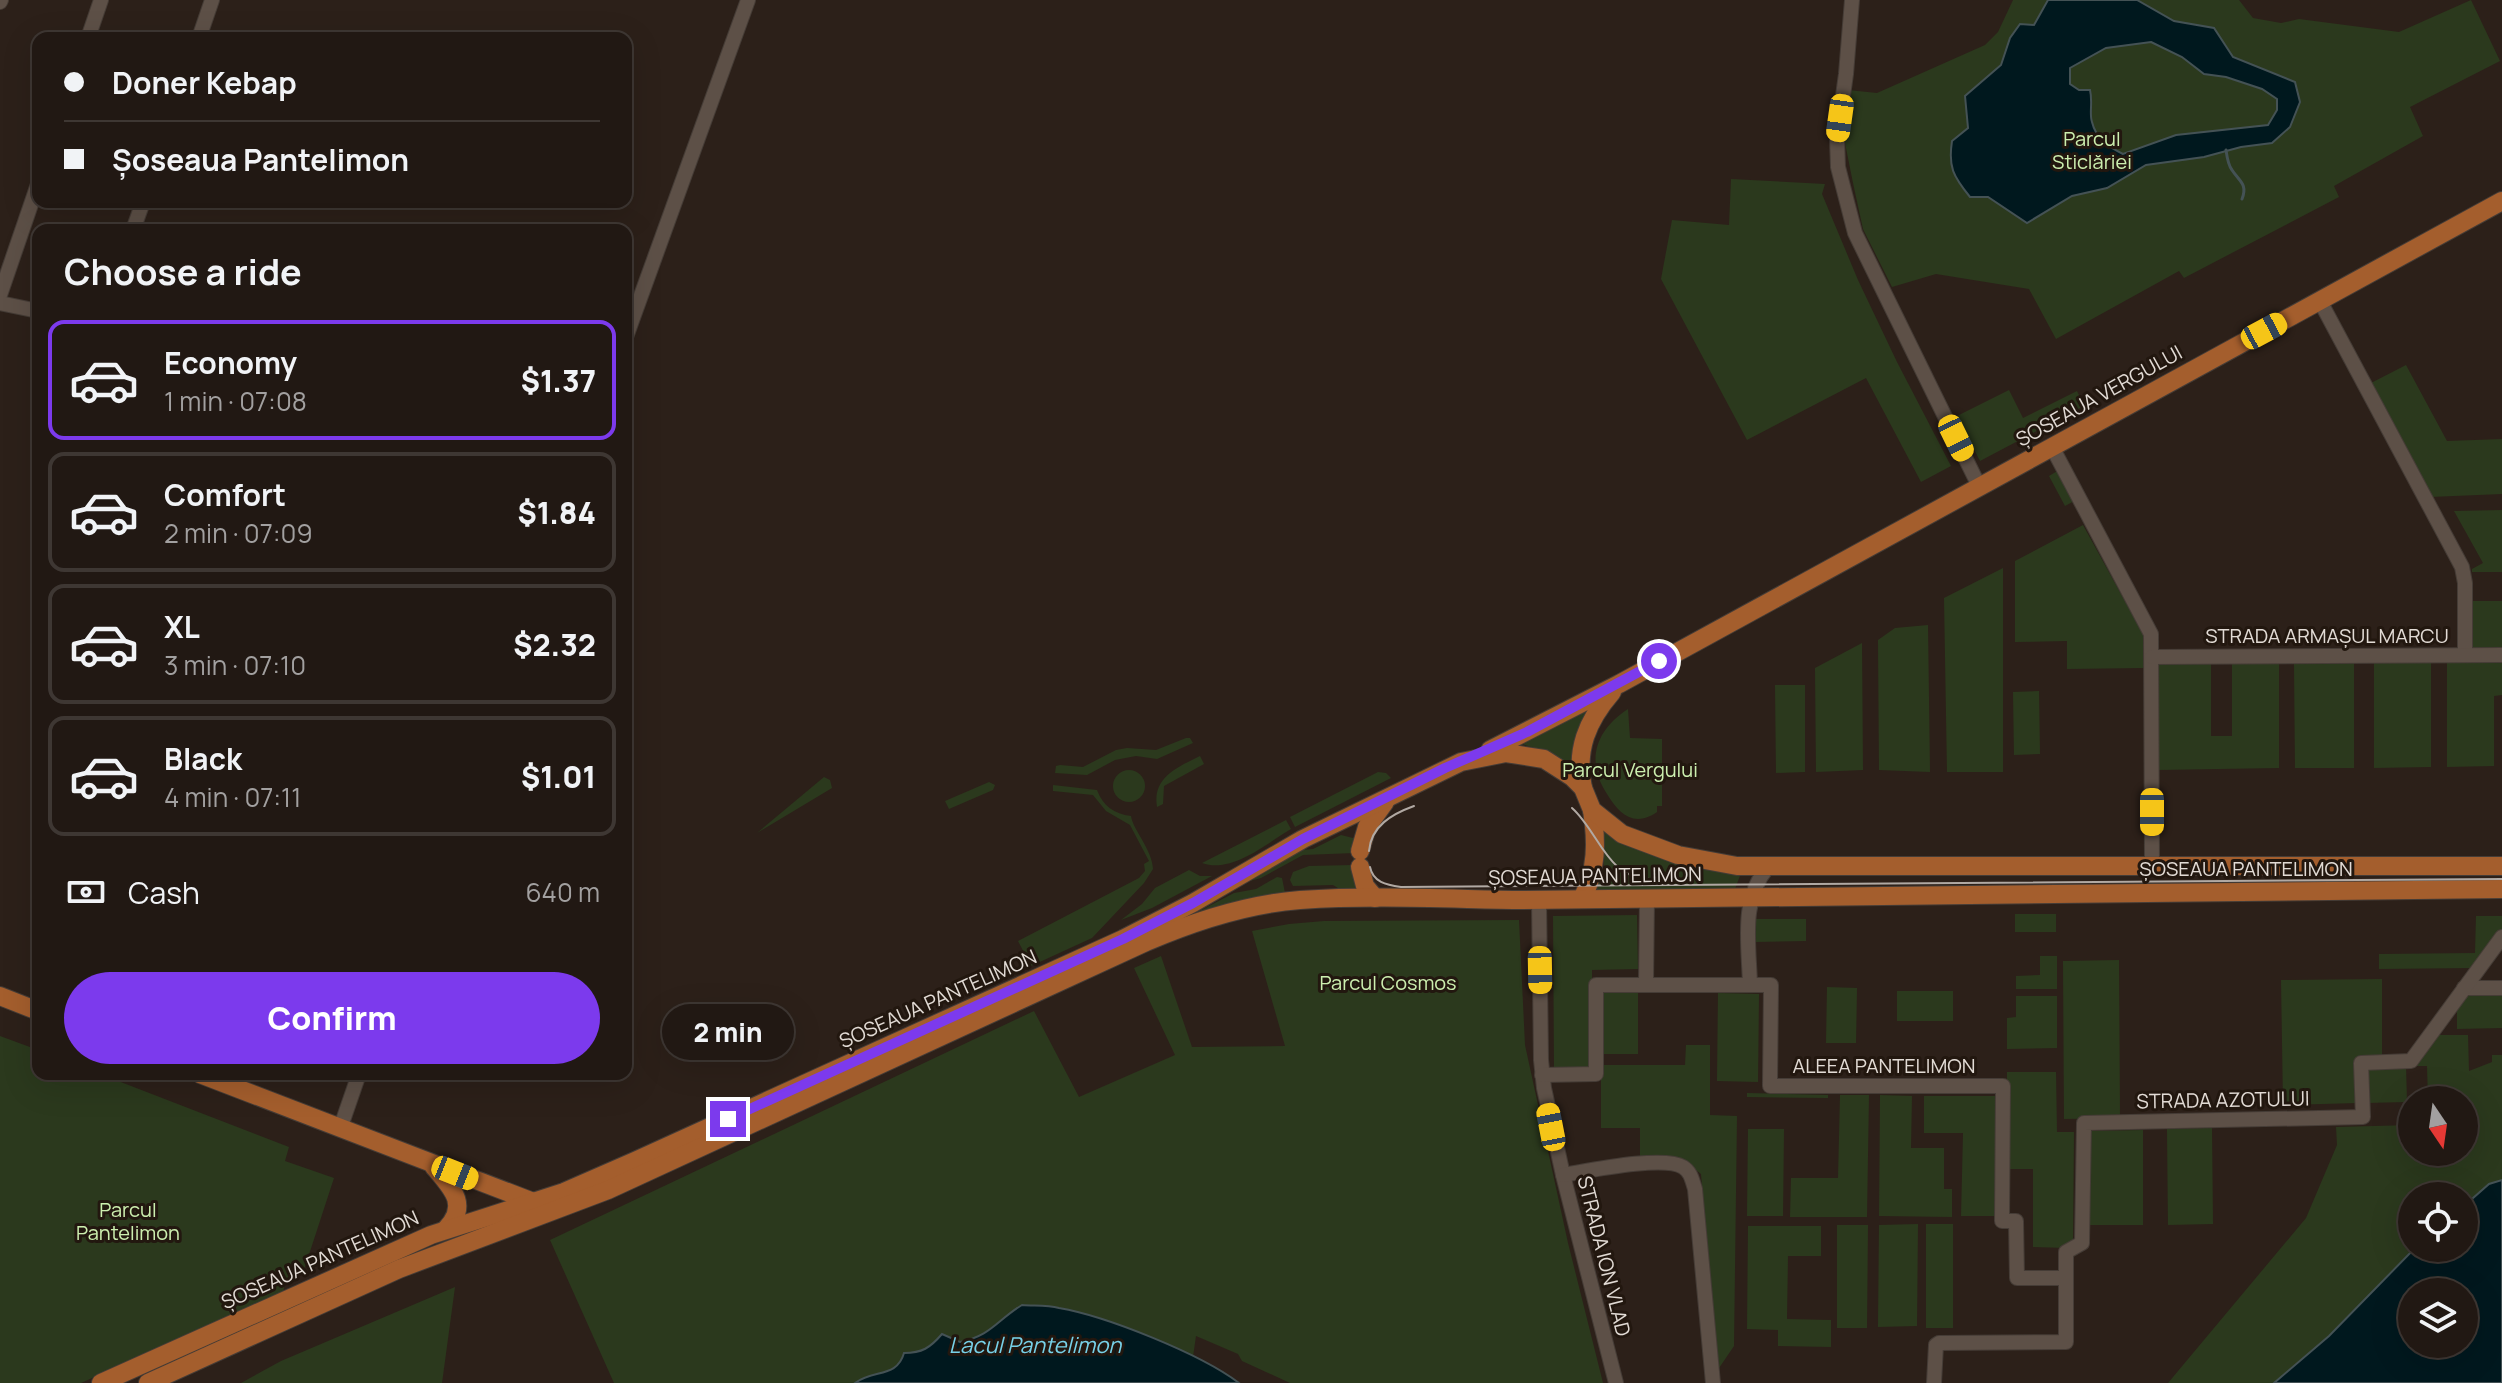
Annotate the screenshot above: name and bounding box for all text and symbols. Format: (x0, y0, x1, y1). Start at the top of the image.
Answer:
text: Doner Kebap (112, 62, 297, 103)
car (1825, 93, 1855, 143)
park label: Parcul Sticlăriei (2052, 125, 2132, 175)
text: Șoseaua Pantelimon (112, 139, 409, 180)
text: Choose a ride (64, 247, 302, 296)
car (2237, 309, 2291, 353)
street label: ȘOSEAUA VERGULUI (2011, 339, 2187, 452)
text: Economy (164, 342, 297, 383)
icon: car (68, 344, 140, 416)
text: $1.37 (521, 360, 596, 401)
text: 1 min · 07:08 (164, 383, 307, 419)
car (1935, 411, 1977, 465)
text: Comfort (164, 474, 286, 515)
icon: car (68, 476, 140, 548)
text: $1.84 (518, 492, 596, 533)
text: 2 min · 07:09 (164, 515, 313, 551)
text: XL (164, 606, 200, 647)
icon: car (68, 608, 140, 680)
street label: STRADA ARMAȘUL MARCU (2205, 622, 2449, 649)
text: $2.32 (513, 624, 596, 665)
route start (1641, 643, 1677, 679)
text: 3 min · 07:10 (164, 647, 306, 683)
text: Black (164, 738, 242, 779)
icon: car (68, 740, 140, 812)
text: $1.01 (521, 756, 596, 797)
park label: Parcul Vergului (1562, 756, 1698, 783)
text: 4 min · 07:11 (164, 779, 301, 815)
car (2140, 788, 2164, 836)
street label: ȘOSEAUA PANTELIMON (2139, 855, 2353, 882)
street label: ȘOSEAUA PANTELIMON (1488, 860, 1702, 891)
icon: cash (64, 870, 108, 914)
text: Cash (128, 872, 200, 913)
text: 640 m (525, 874, 600, 910)
street label: ȘOSEAUA PANTELIMON (835, 943, 1041, 1054)
car (1528, 946, 1552, 994)
park label: Parcul Cosmos (1319, 969, 1457, 996)
button: Confirm (64, 972, 600, 1064)
callout: 2 min (662, 1003, 794, 1059)
text: 2 min (694, 1014, 762, 1050)
street label: ALEEA PANTELIMON (1793, 1052, 1975, 1079)
street label: STRADA AZOTULUI (2136, 1084, 2310, 1115)
north arrow (2398, 1086, 2478, 1166)
map controls (2398, 1086, 2478, 1358)
route end (710, 1101, 746, 1137)
car (1535, 1101, 1567, 1153)
car (428, 1153, 482, 1193)
street label: STRADA ION VLAD (1571, 1173, 1637, 1339)
button: locate (2398, 1182, 2478, 1262)
park label: Parcul Pantelimon (76, 1196, 180, 1246)
street label: ȘOSEAUA PANTELIMON (217, 1204, 423, 1315)
button: layers (2398, 1278, 2478, 1358)
water label: Lacul Pantelimon (949, 1330, 1122, 1360)

